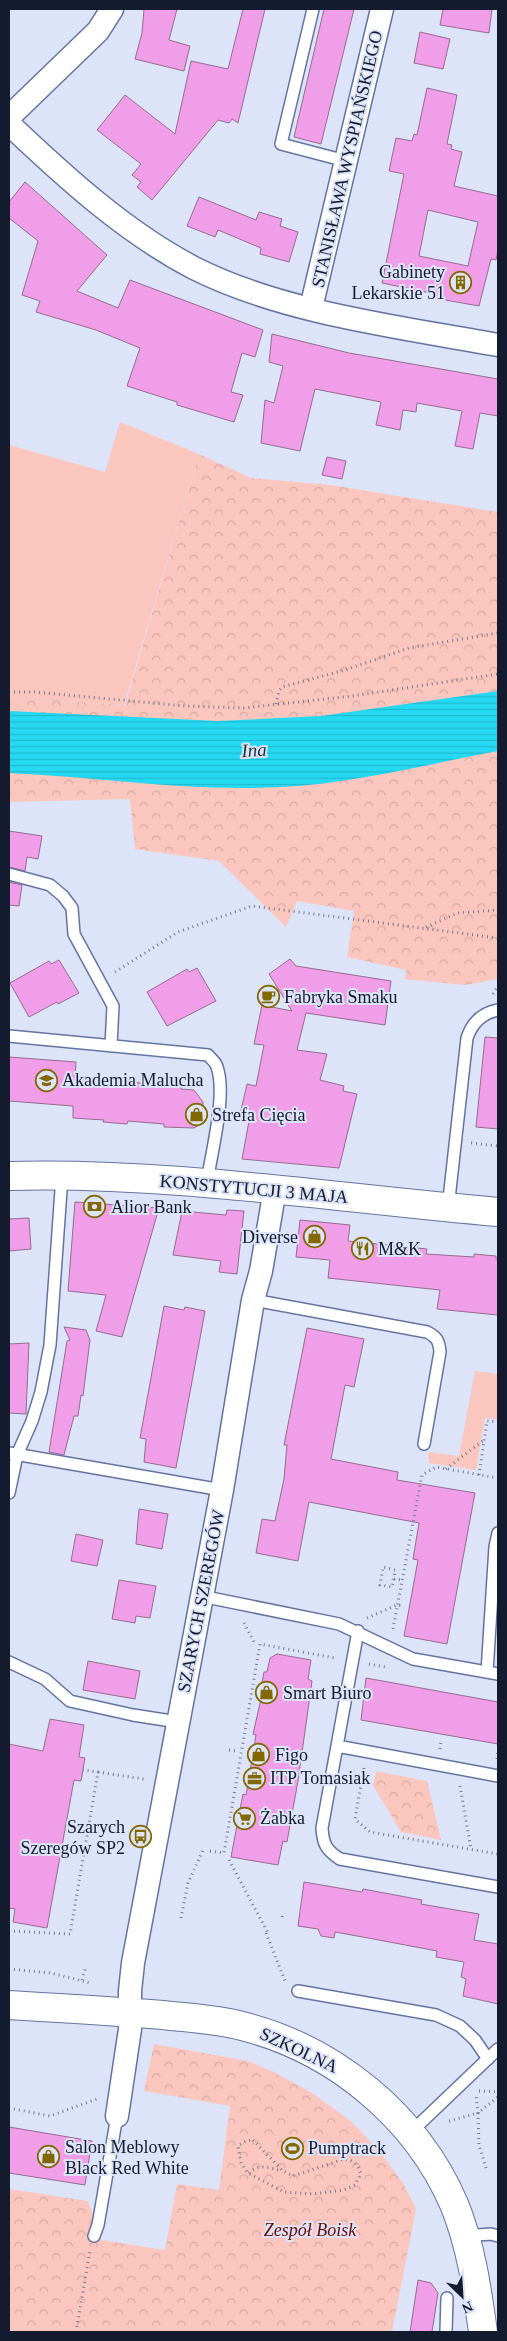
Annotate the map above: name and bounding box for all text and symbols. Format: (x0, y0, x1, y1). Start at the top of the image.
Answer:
street label: STANISŁAWA WYSPIAŃSKIEGO (307, 28, 386, 290)
place label: Gabinety Lekarskie 51 (352, 262, 445, 303)
building icon: Gabinety Lekarskie 51 (449, 270, 473, 294)
water label: Ina (240, 739, 267, 761)
cafe icon: Fabryka Smaku (256, 985, 280, 1009)
place label: Fabryka Smaku (284, 987, 397, 1007)
school or university icon: Akademia Malucha (34, 1068, 58, 1092)
place label: Akademia Malucha (62, 1070, 203, 1090)
shop icon: Strefa Cięcia (184, 1103, 208, 1127)
place label: Strefa Cięcia (212, 1105, 305, 1125)
street label: KONSTYTUCJI 3 MAJA (159, 1171, 349, 1207)
bank icon: Alior Bank (83, 1195, 107, 1219)
place label: Alior Bank (111, 1197, 192, 1217)
shop icon: Diverse (302, 1225, 326, 1249)
place label: Diverse (242, 1227, 298, 1247)
restaurant icon: M&K (350, 1237, 374, 1261)
place label: M&K (378, 1239, 421, 1259)
street label: SZARYCH SZEREGÓW (173, 1508, 229, 1694)
shop icon: Smart Biuro (255, 1681, 279, 1705)
place label: Smart Biuro (283, 1683, 372, 1703)
shop icon: Figo (247, 1743, 271, 1767)
place label: Figo (275, 1745, 308, 1765)
office icon: ITP Tomasiak (242, 1766, 266, 1790)
place label: ITP Tomasiak (270, 1768, 370, 1788)
supermarket icon: Żabka (232, 1806, 256, 1830)
place label: Żabka (260, 1808, 305, 1828)
place label: Szarych Szeregów SP2 (21, 1817, 125, 1858)
bus stop icon: Szarych Szeregów SP2 (129, 1825, 153, 1849)
street label: SZKOLNA (257, 2023, 341, 2077)
sports icon: Pumptrack (280, 2136, 304, 2160)
place label: Salon Meblowy Black Red White (65, 2137, 189, 2178)
place label: Pumptrack (308, 2138, 386, 2158)
shop icon: Salon Meblowy Black Red White (37, 2145, 61, 2169)
park label: Zespół Boisk (264, 2220, 357, 2240)
north arrow (437, 2271, 487, 2321)
text: N (460, 2298, 475, 2316)

